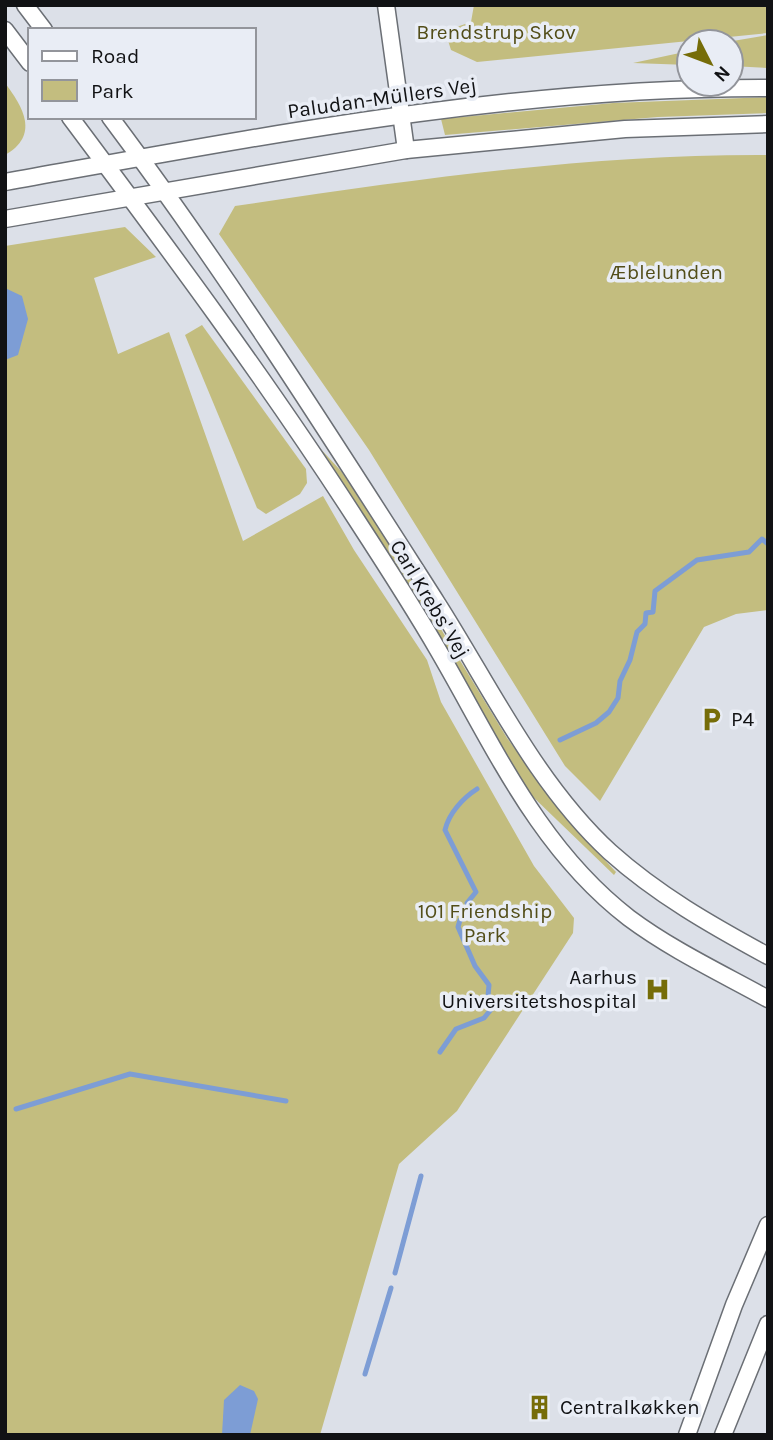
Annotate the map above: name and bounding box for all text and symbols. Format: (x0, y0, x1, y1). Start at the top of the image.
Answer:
park label: Brendstrup Skov (416, 20, 576, 44)
legend (28, 28, 256, 119)
north arrow (675, 28, 745, 98)
text: Road (91, 44, 139, 68)
text: N (709, 61, 735, 86)
street label: Paludan-Müllers Vej (286, 73, 478, 123)
text: Park (91, 79, 134, 103)
park label: Æblelunden (609, 260, 723, 284)
street label: Carl Krebs' Vej (385, 535, 475, 663)
parking icon: P4 (697, 705, 725, 733)
place label: P4 (731, 707, 755, 731)
park label: 101 Friendship Park (418, 899, 552, 947)
place label: Aarhus Universitetshospital (441, 965, 637, 1013)
hospital icon: Aarhus Universitetshospital (643, 975, 671, 1003)
building icon: Centralkøkken (526, 1393, 554, 1421)
place label: Centralkøkken (560, 1395, 700, 1419)

